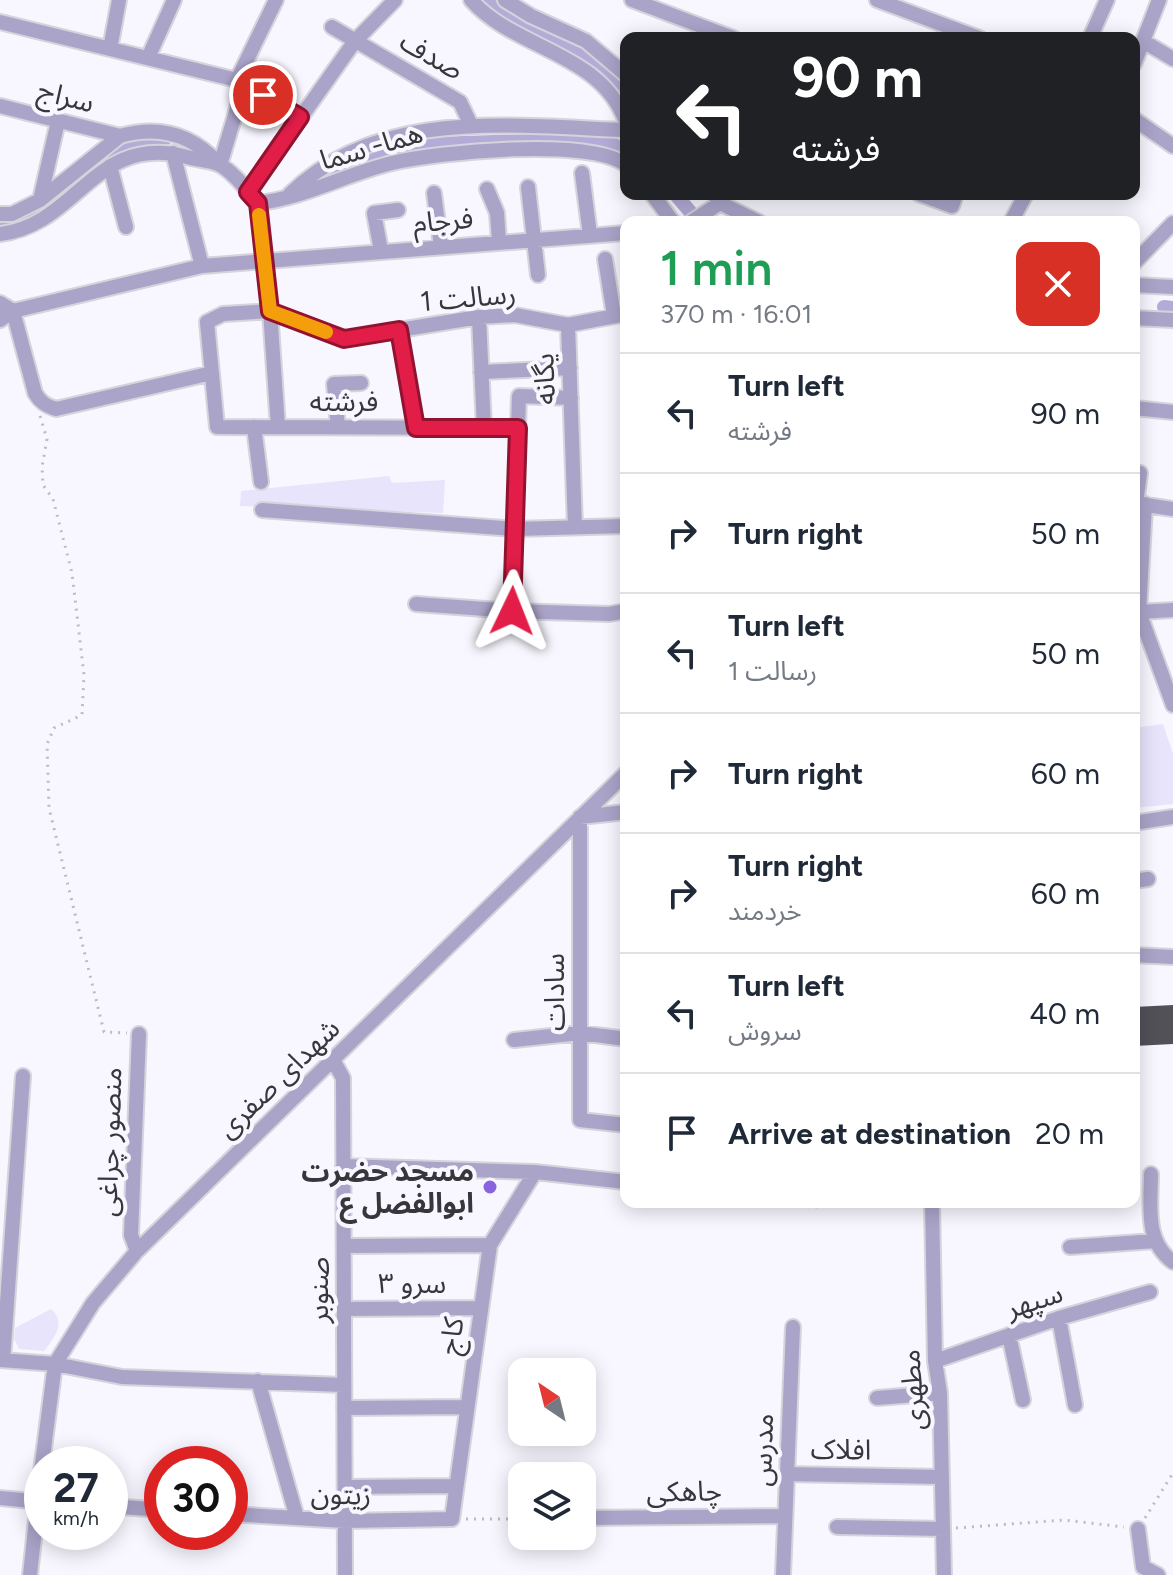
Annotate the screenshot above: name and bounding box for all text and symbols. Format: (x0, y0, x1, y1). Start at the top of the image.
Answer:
street label: صدف (394, 23, 470, 87)
text: 90 m (792, 44, 923, 111)
pin (229, 61, 297, 129)
icon: left (660, 64, 764, 168)
street label: سراج (33, 73, 98, 123)
icon: arrive (241, 73, 285, 117)
street label: هما- سما (316, 115, 426, 177)
text: فرشته (792, 127, 880, 170)
street label: فرجام (411, 200, 475, 244)
text: 1 min (660, 239, 772, 297)
button: close (1016, 242, 1100, 326)
street label: رسالت 1 (419, 276, 517, 318)
text: 370 m · 16:01 (660, 298, 812, 330)
street label: یگانه (526, 352, 562, 406)
text: Turn left (728, 367, 845, 404)
street label: فرشته (310, 384, 378, 418)
icon: left (660, 391, 704, 435)
text: 90 m (1031, 395, 1100, 432)
text: فرشته (728, 415, 792, 447)
icon: right (660, 511, 704, 555)
text: Turn right (728, 515, 863, 552)
text: 50 m (1031, 515, 1100, 552)
position arrow (470, 569, 554, 653)
text: Turn left (728, 607, 845, 644)
icon: left (660, 631, 704, 675)
text: 50 m (1031, 635, 1100, 672)
text: رسالت 1 (728, 655, 817, 687)
icon: right (660, 751, 704, 795)
text: Turn right (728, 755, 863, 792)
text: 60 m (1031, 755, 1100, 792)
text: Turn right (728, 847, 863, 884)
icon: right (660, 871, 704, 915)
text: 60 m (1031, 875, 1100, 912)
text: خردمند (728, 895, 802, 927)
street label: سادات (537, 953, 571, 1031)
text: Turn left (728, 967, 845, 1004)
icon: left (660, 991, 704, 1035)
text: 40 m (1029, 995, 1100, 1032)
street label: شهدای صفری (210, 1011, 346, 1145)
text: سروش (728, 1015, 802, 1047)
street label: منصور چراغی (89, 1067, 130, 1217)
icon: arrive (660, 1111, 704, 1155)
text: Arrive at destination (728, 1115, 1011, 1152)
text: 20 m (1035, 1115, 1104, 1152)
place label: مسجد حضرت ابوالفضل ع (301, 1154, 474, 1224)
marker: مسجد حضرت ابوالفضل ع (481, 1178, 499, 1196)
street label: صنوبر (301, 1257, 335, 1324)
street label: سرو ۳ (378, 1266, 446, 1300)
street label: سپهر (1000, 1275, 1067, 1327)
street label: کاج (432, 1315, 474, 1358)
street label: مطهری (892, 1348, 932, 1432)
north arrow (508, 1358, 596, 1446)
map controls (508, 1358, 596, 1550)
street label: مدرس (744, 1413, 780, 1487)
street label: افلاک (810, 1431, 872, 1467)
speed limit sign: 30 (144, 1446, 248, 1550)
button: layers (508, 1462, 596, 1550)
text: 27 (53, 1464, 99, 1512)
street label: چاهکی (646, 1473, 722, 1510)
street label: زیتون (310, 1476, 372, 1512)
text: km/h (53, 1506, 99, 1530)

